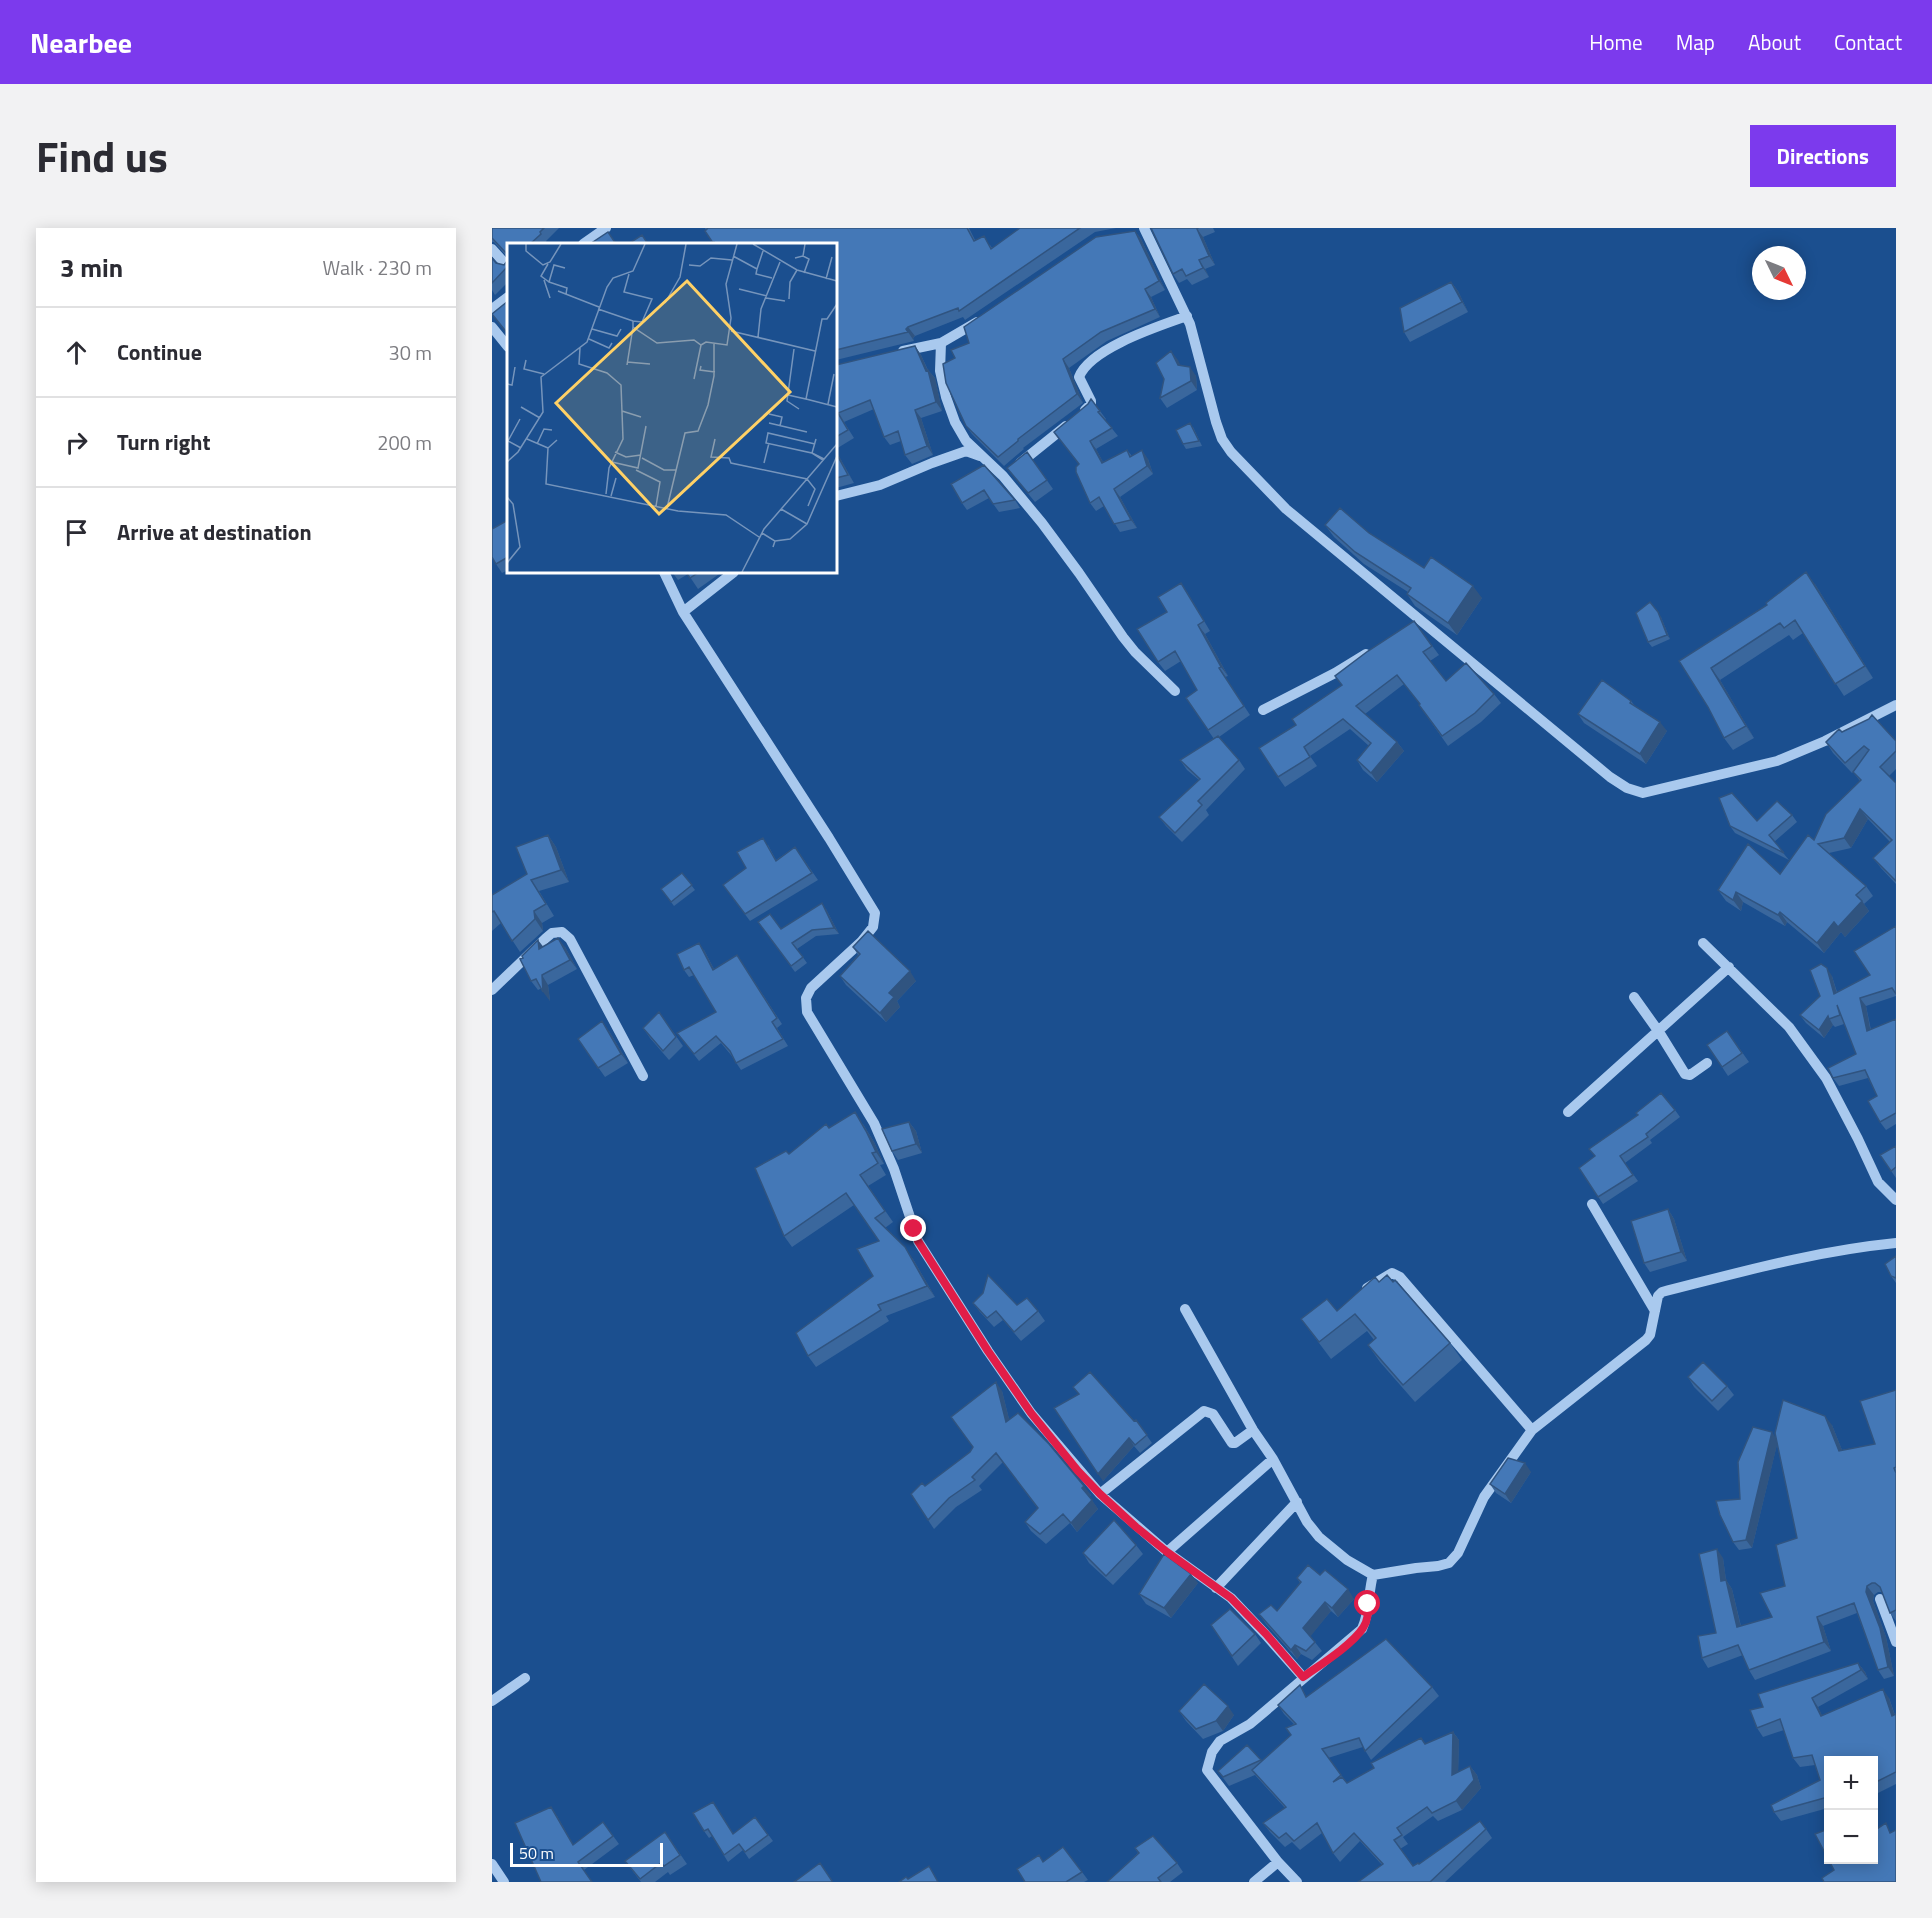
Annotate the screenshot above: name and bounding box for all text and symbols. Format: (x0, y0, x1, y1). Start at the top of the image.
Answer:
text: Nearbee (30, 21, 132, 64)
text: Home (1589, 26, 1643, 58)
text: Map (1676, 26, 1715, 58)
text: About (1748, 26, 1801, 58)
text: Contact (1834, 26, 1902, 58)
text: Find us (36, 124, 168, 188)
button: Directions (1750, 125, 1896, 187)
inset map (507, 243, 837, 573)
north arrow (1752, 246, 1806, 300)
text: 3 min (60, 248, 123, 287)
text: Walk · 230 m (323, 252, 432, 283)
text: Continue (117, 335, 202, 369)
icon: ahead (60, 336, 93, 369)
text: 30 m (388, 337, 432, 368)
text: Turn right (117, 425, 211, 459)
icon: right (60, 426, 93, 459)
text: 200 m (377, 427, 432, 458)
text: Arrive at destination (117, 515, 312, 549)
icon: arrive (60, 516, 93, 549)
route end (900, 1215, 926, 1241)
route start (1354, 1590, 1380, 1616)
map controls (1824, 1756, 1878, 1864)
button: + (1824, 1756, 1878, 1810)
button: − (1824, 1810, 1878, 1864)
scale bar (510, 1840, 663, 1868)
text: 50 m (519, 1841, 554, 1865)

